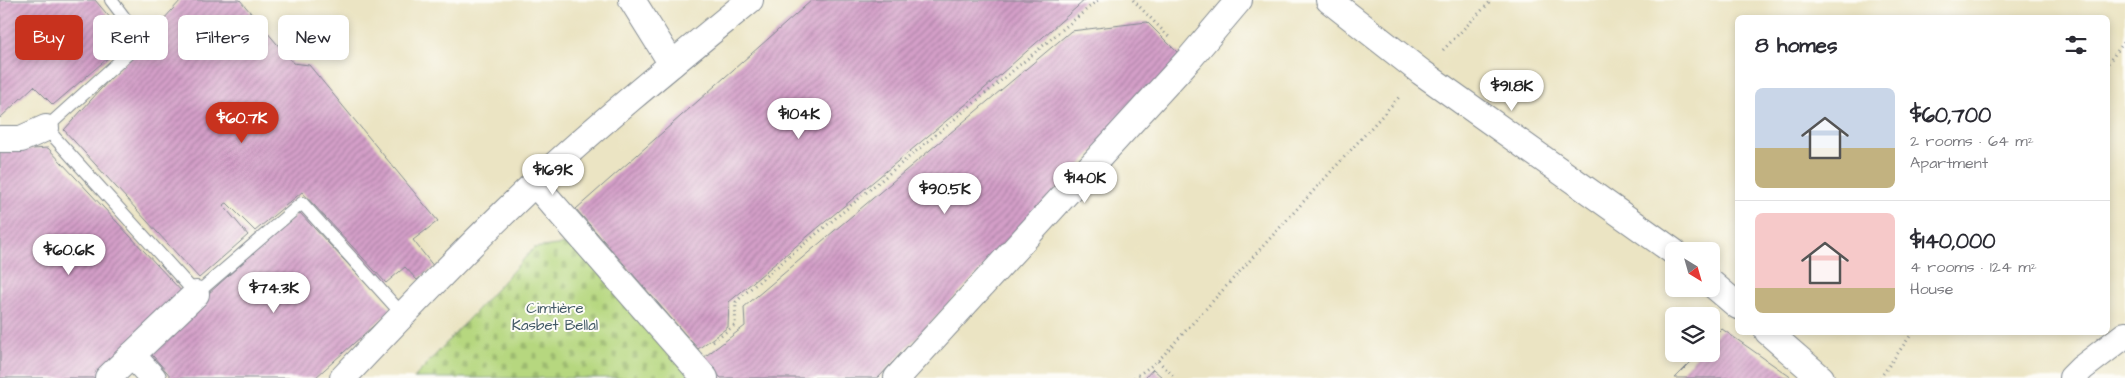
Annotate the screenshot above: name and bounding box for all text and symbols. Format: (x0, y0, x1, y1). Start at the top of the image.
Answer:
chip: Buy (15, 15, 83, 60)
chip: Rent (93, 15, 168, 60)
chip: Filters (178, 15, 268, 60)
chip: New (278, 15, 349, 60)
text: 8 homes (1755, 31, 1837, 60)
icon: filters (2062, 31, 2090, 59)
pin: $91.8K (1471, 70, 1553, 112)
text: $91.8K (1491, 75, 1533, 97)
pin: $104K (764, 98, 834, 140)
text: $60,700 (1910, 101, 1991, 130)
pin: $60.7K (201, 102, 283, 144)
text: $104K (778, 103, 820, 125)
text: $60.7K (217, 107, 267, 129)
icon: home (1795, 108, 1855, 168)
text: 2 rooms · 64 m² (1910, 130, 2034, 152)
text: Apartment (1910, 152, 1988, 174)
pin: $169K (518, 154, 588, 196)
text: $169K (533, 159, 573, 181)
pin: $140K (1050, 162, 1120, 204)
text: $140K (1064, 167, 1106, 189)
pin: $90.5K (904, 172, 986, 215)
text: $90.5K (919, 178, 971, 200)
text: $140,000 (1910, 227, 1995, 256)
icon: home (1795, 233, 1855, 293)
pin: $60.6K (28, 234, 110, 276)
text: $60.6K (44, 239, 95, 261)
north arrow (1665, 242, 1720, 298)
map controls (1665, 242, 1720, 362)
text: 4 rooms · 124 m² (1910, 256, 2037, 278)
pin: $74.3K (233, 272, 315, 314)
text: $74.3K (249, 277, 299, 299)
text: House (1910, 278, 1954, 300)
park label: Cimtière Kasbet Bellal (512, 298, 598, 336)
button: layers (1665, 307, 1720, 362)

